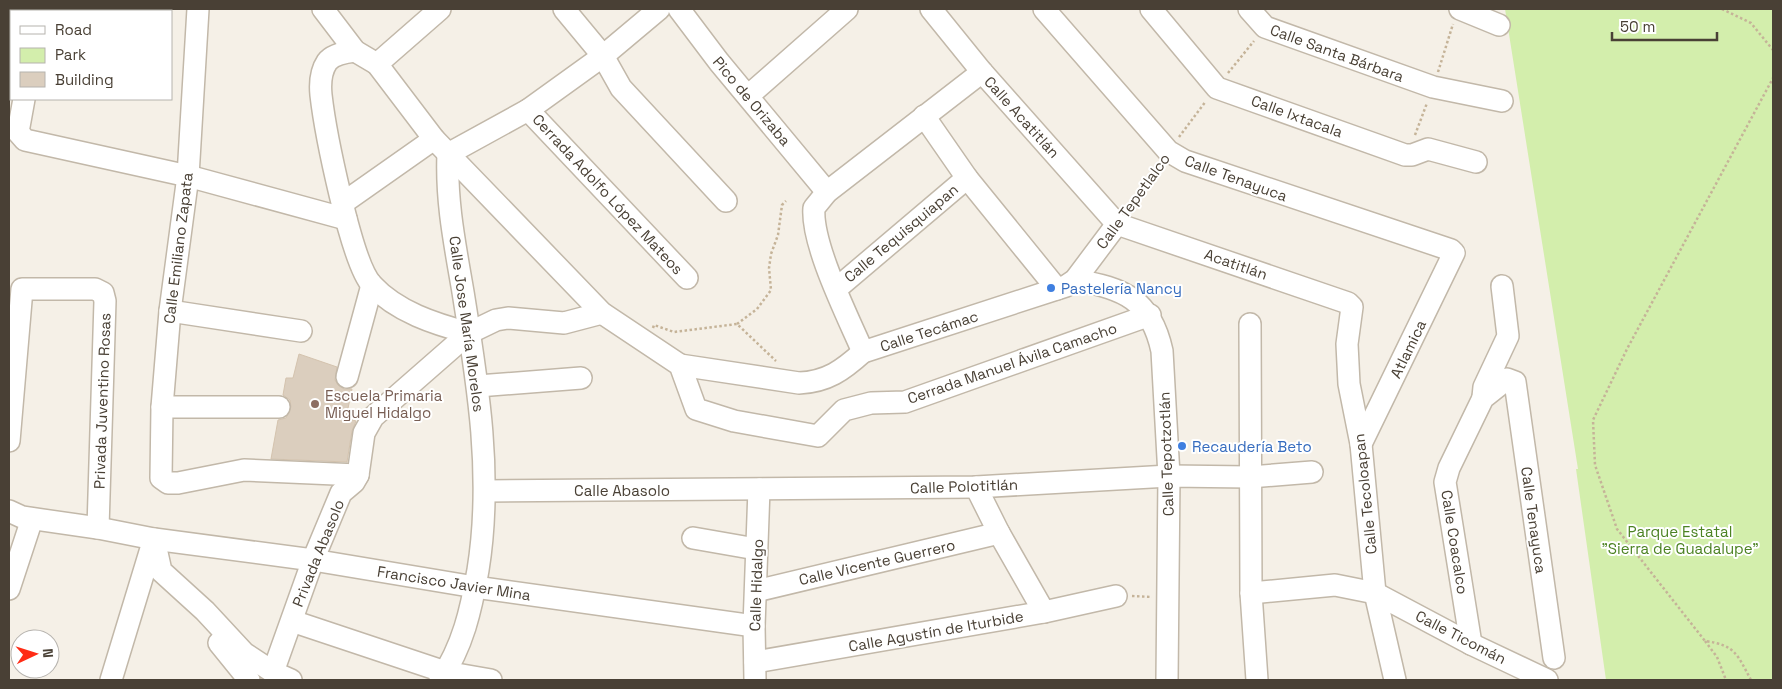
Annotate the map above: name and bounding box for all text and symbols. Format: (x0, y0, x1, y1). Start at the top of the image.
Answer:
legend (10, 10, 172, 100)
scale bar (1612, 10, 1717, 42)
text: 50 m (1620, 17, 1655, 36)
text: Road (55, 20, 92, 39)
street label: Calle Santa Bárbara (1268, 20, 1407, 86)
text: Park (55, 45, 86, 64)
street label: Pico de Orizaba (709, 52, 795, 150)
text: Building (55, 70, 114, 89)
street label: Calle Acatitlán (980, 72, 1064, 162)
street label: Calle Ixtacala (1249, 91, 1346, 141)
street label: Cerrada Adolfo López Mateos (529, 110, 687, 278)
street label: Calle Tepetlalco (1092, 149, 1174, 253)
street label: Calle Tenayuca (1182, 151, 1290, 205)
street label: Calle Emiliano Zapata (159, 171, 197, 325)
street label: Calle Tequisquiapan (840, 180, 962, 286)
street label: Calle Jose María Morelos (445, 235, 489, 413)
street label: Acatitlán (1202, 244, 1270, 284)
place label: Pastelería Nancy (1061, 279, 1182, 298)
marker: Pastelería Nancy (1045, 282, 1057, 294)
street label: Calle Tecámac (878, 306, 980, 356)
street label: Privada Juventino Rosas (89, 313, 115, 489)
street label: Atlamica (1386, 316, 1430, 381)
street label: Cerrada Manuel Ávila Camacho (905, 318, 1119, 408)
place label: Escuela Primaria Miguel Hidalgo (325, 386, 443, 422)
street label: Calle Tepotzotlán (1154, 391, 1178, 517)
marker: Escuela Primaria Miguel Hidalgo (309, 398, 321, 410)
street label: Calle Tecoloapan (1349, 433, 1381, 555)
place label: Recaudería Beto (1192, 437, 1312, 456)
marker: Recaudería Beto (1176, 440, 1188, 452)
street label: Calle Tenayuca (1517, 465, 1551, 575)
street label: Calle Polotitlán (910, 475, 1018, 497)
street label: Calle Abasolo (574, 481, 670, 500)
street label: Calle Coacalco (1437, 489, 1473, 595)
street label: Privada Abasolo (288, 496, 348, 610)
park label: Parque Estatal "Sierra de Guadalupe" (1601, 522, 1759, 558)
street label: Calle Vicente Guerrero (797, 535, 957, 589)
street label: Calle Hidalgo (745, 538, 767, 632)
street label: Francisco Javier Mina (376, 561, 533, 605)
street label: Calle Agustín de Iturbide (847, 606, 1025, 656)
street label: Calle Ticomán (1412, 606, 1510, 668)
north arrow (10, 629, 60, 679)
text: N (39, 648, 57, 658)

